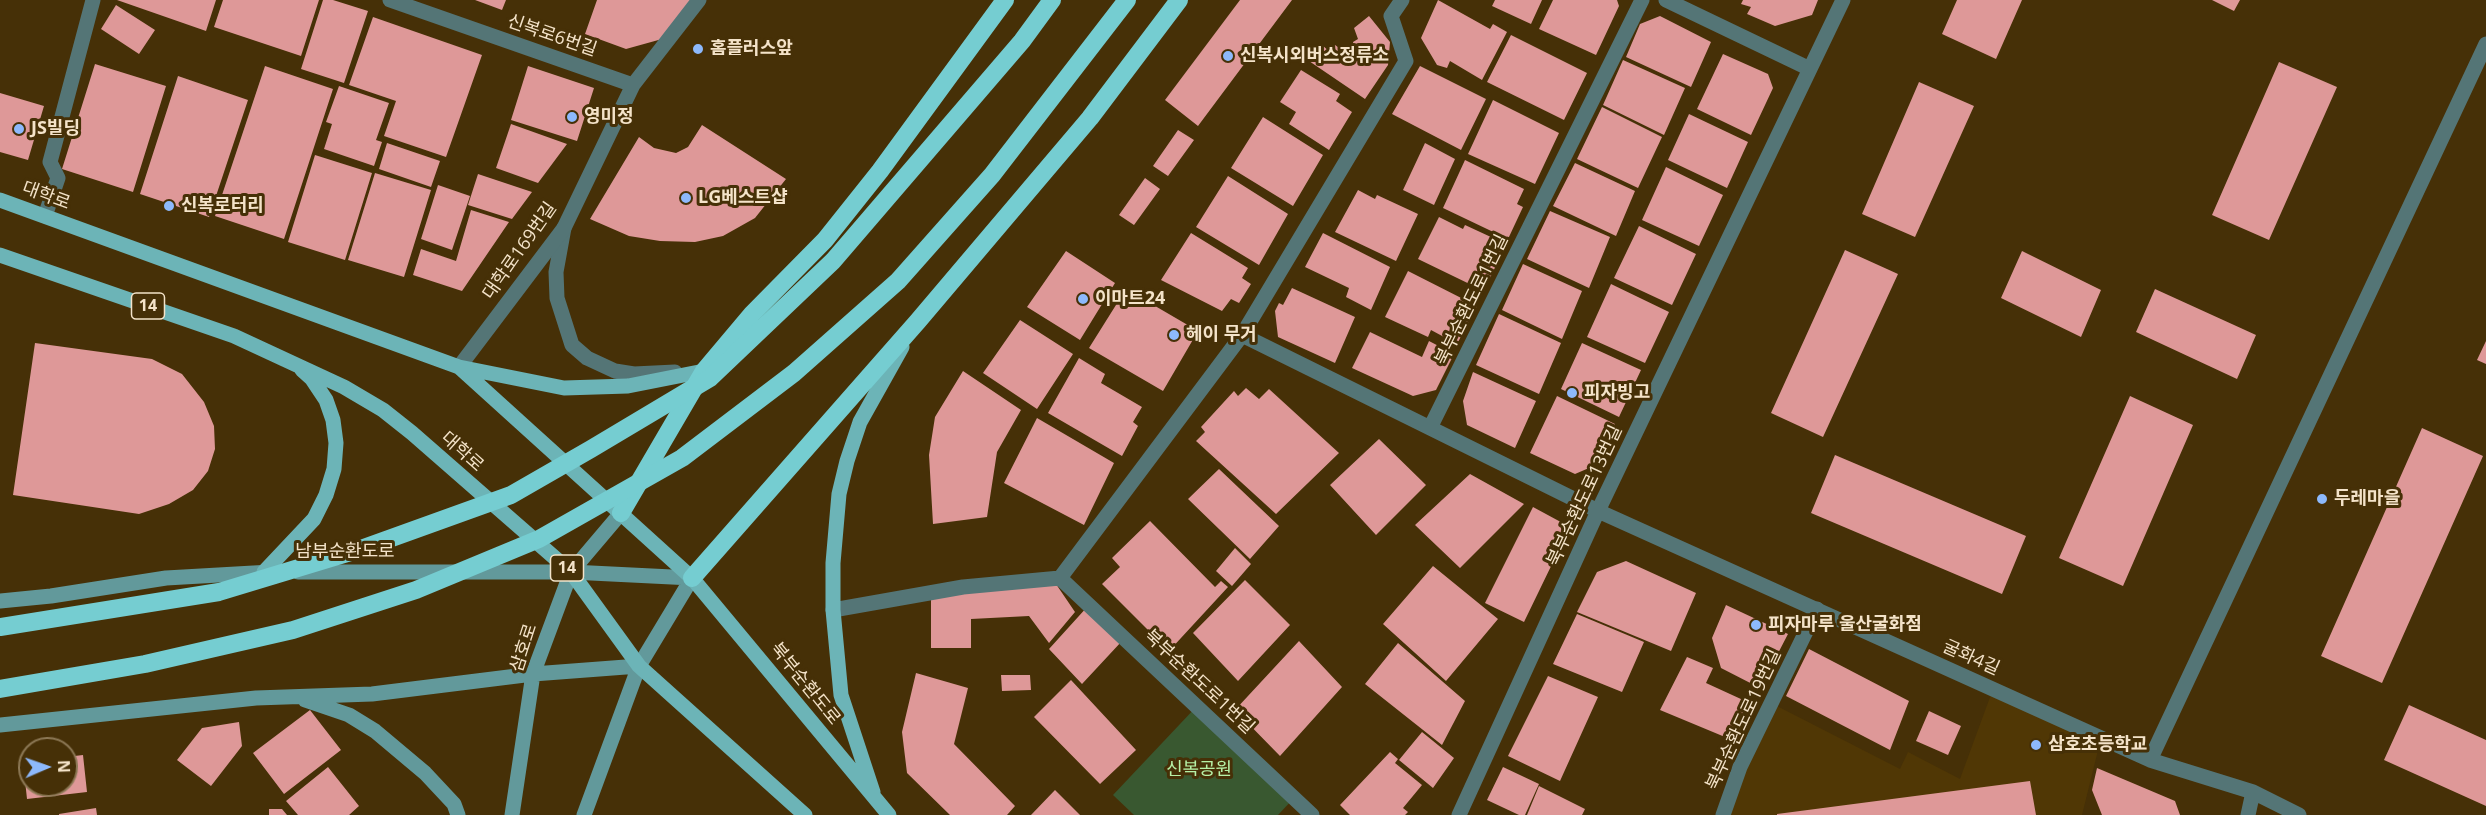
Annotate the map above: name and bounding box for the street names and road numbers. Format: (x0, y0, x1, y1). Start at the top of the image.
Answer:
street label: 신복로6번길 (504, 11, 600, 61)
street label: 대학로 (19, 177, 73, 215)
street label: 대학로169번길 (479, 198, 561, 304)
street label: 북부순환도로1번길 (1431, 231, 1513, 369)
road number: 14 (132, 293, 164, 319)
street label: 북부순환도로13번길 (1543, 422, 1627, 570)
street label: 대학로 (436, 427, 488, 477)
street label: 남부순환도로 (295, 541, 395, 563)
road number: 14 (550, 555, 584, 581)
street label: 삼호로 (506, 621, 542, 675)
street label: 북부순환도로1번길 (1139, 625, 1259, 739)
street label: 굴화4길 (1939, 636, 2003, 680)
street label: 북부순환도로 (765, 639, 845, 729)
street label: 북부순환도로19번길 (1702, 646, 1786, 794)

